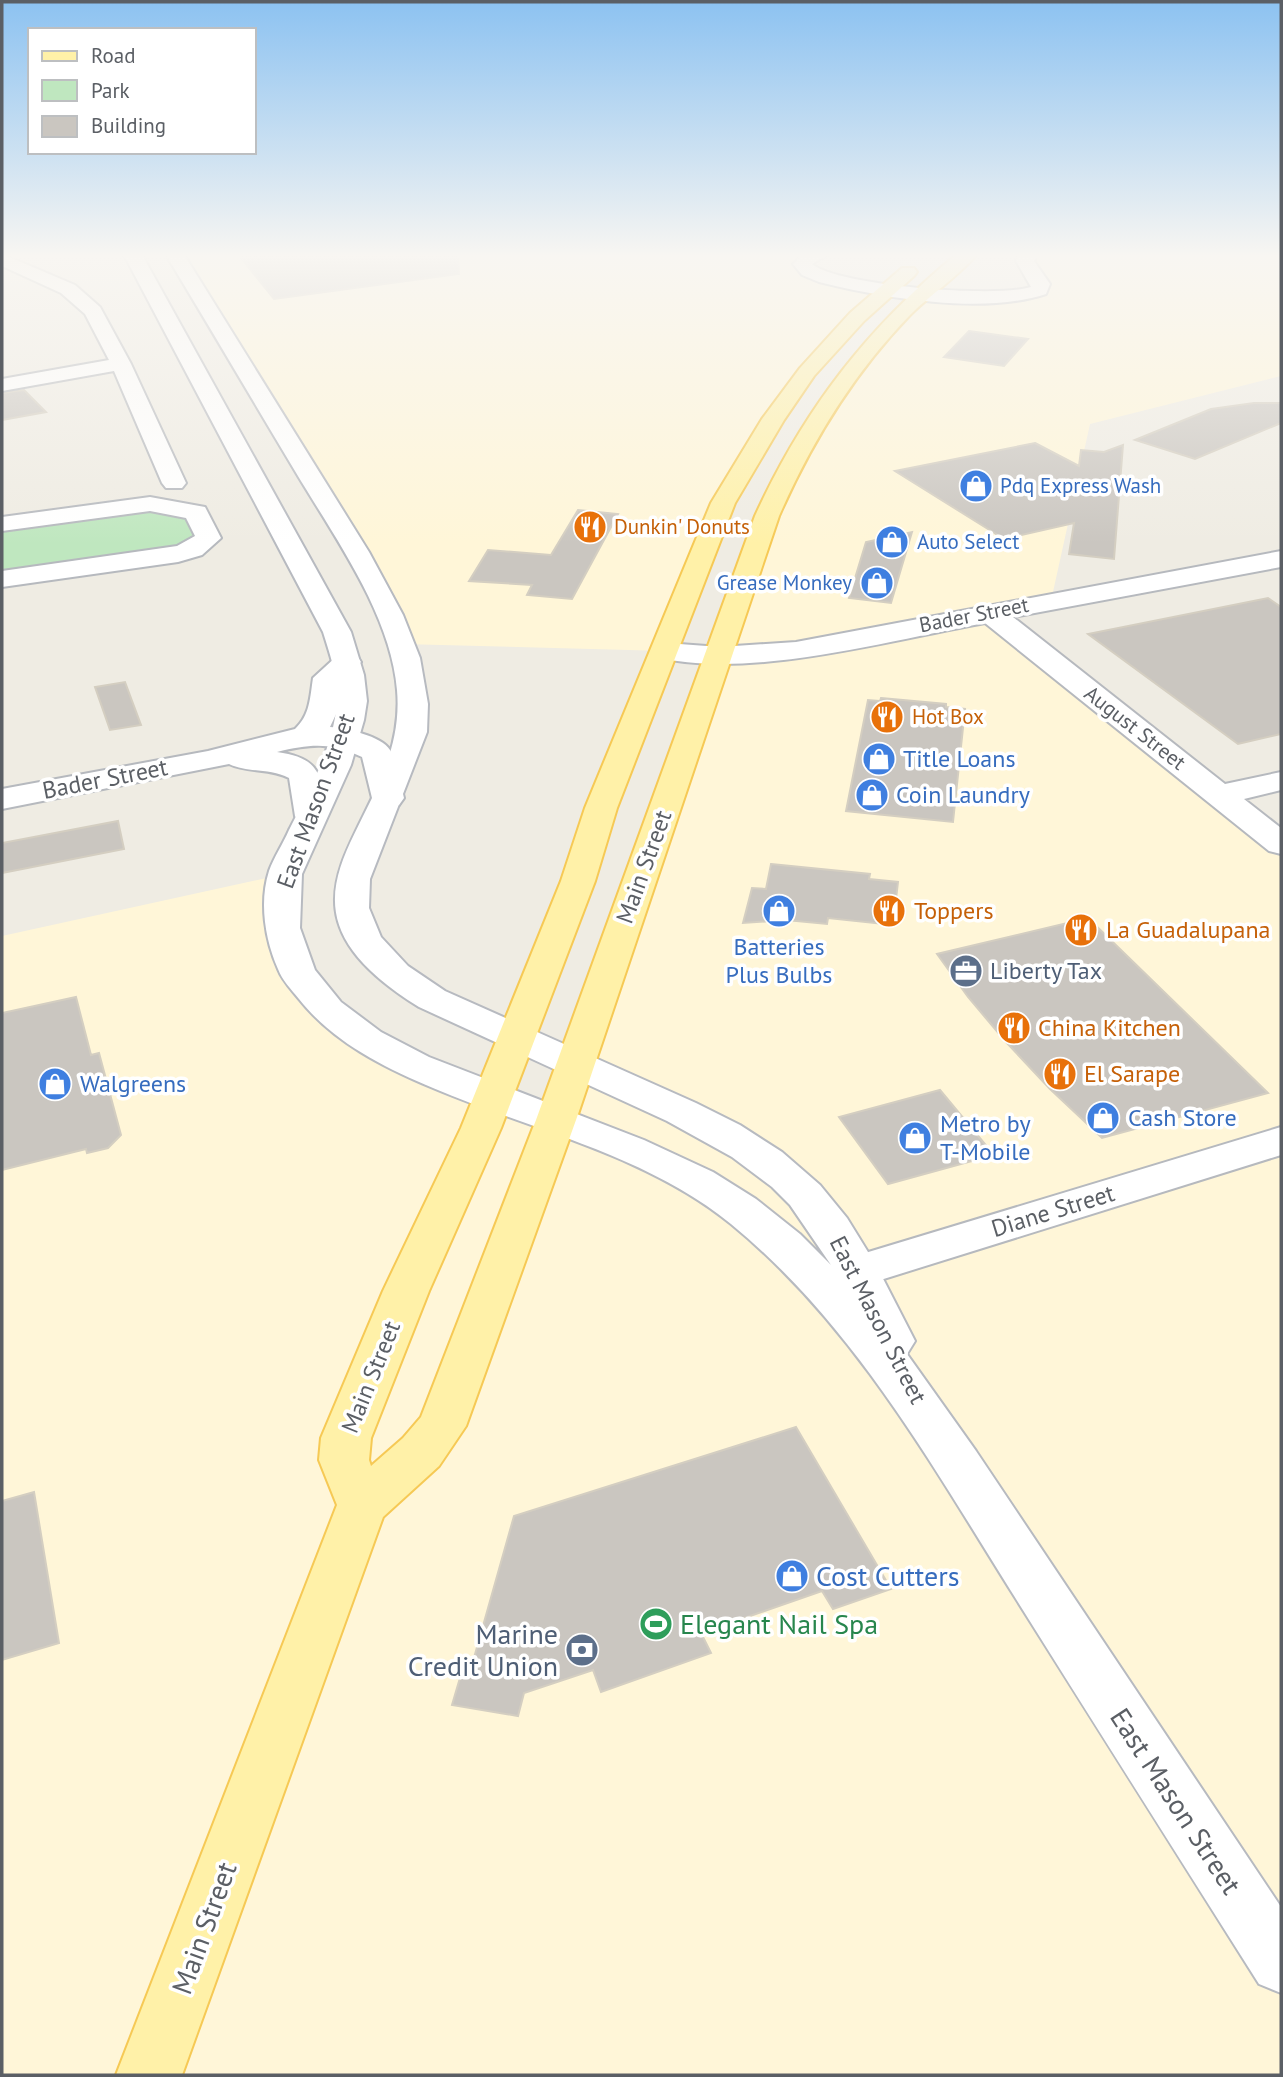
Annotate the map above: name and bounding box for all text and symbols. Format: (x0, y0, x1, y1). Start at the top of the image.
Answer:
legend (28, 28, 256, 154)
text: Road (91, 42, 135, 69)
text: Park (91, 77, 130, 104)
text: Building (91, 112, 166, 139)
shop icon: Pdq Express Wash (957, 467, 995, 505)
place label: Pdq Express Wash (1000, 472, 1161, 499)
restaurant icon: Dunkin' Donuts (571, 508, 609, 546)
place label: Dunkin' Donuts (614, 513, 750, 540)
shop icon: Auto Select (873, 523, 911, 561)
place label: Auto Select (917, 528, 1019, 555)
shop icon: Grease Monkey (858, 564, 896, 602)
place label: Grease Monkey (717, 569, 852, 596)
street label: Bader Street (917, 591, 1031, 638)
street label: August Street (1079, 680, 1191, 776)
restaurant icon: Hot Box (868, 698, 906, 736)
place label: Hot Box (912, 703, 984, 730)
street label: East Mason Street (269, 709, 362, 893)
shop icon: Title Loans (860, 740, 898, 778)
place label: Title Loans (903, 743, 1016, 774)
street label: Bader Street (40, 751, 170, 806)
shop icon: Coin Laundry (853, 776, 891, 814)
place label: Coin Laundry (896, 779, 1030, 810)
street label: Main Street (609, 806, 678, 928)
shop icon: Batteries Plus Bulbs (760, 892, 798, 930)
restaurant icon: Toppers (870, 892, 908, 930)
place label: Toppers (914, 895, 994, 926)
restaurant icon: La Guadalupana (1062, 911, 1100, 949)
place label: La Guadalupana (1106, 914, 1270, 945)
place label: Batteries Plus Bulbs (726, 931, 832, 990)
office icon: Liberty Tax (947, 952, 985, 990)
place label: Liberty Tax (990, 955, 1102, 986)
restaurant icon: China Kitchen (995, 1009, 1033, 1047)
place label: China Kitchen (1038, 1012, 1181, 1043)
restaurant icon: El Sarape (1041, 1055, 1079, 1093)
place label: El Sarape (1084, 1058, 1180, 1089)
shop icon: Walgreens (36, 1065, 74, 1103)
place label: Walgreens (80, 1068, 186, 1099)
shop icon: Cash Store (1084, 1099, 1122, 1137)
place label: Cash Store (1128, 1102, 1237, 1133)
place label: Metro by T-Mobile (940, 1108, 1031, 1167)
shop icon: Metro by T-Mobile (896, 1119, 934, 1157)
street label: Diane Street (988, 1177, 1118, 1244)
street label: East Mason Street (823, 1231, 934, 1409)
street label: Main Street (334, 1316, 407, 1437)
shop icon: Cost Cutters (773, 1557, 811, 1595)
place label: Cost Cutters (816, 1557, 960, 1594)
sports icon: Elegant Nail Spa (637, 1605, 675, 1643)
place label: Elegant Nail Spa (680, 1605, 878, 1642)
place label: Marine Credit Union (408, 1615, 558, 1684)
bank icon: Marine Credit Union (563, 1631, 601, 1669)
street label: East Mason Street (1102, 1701, 1251, 1901)
street label: Main Street (163, 1856, 245, 1999)

